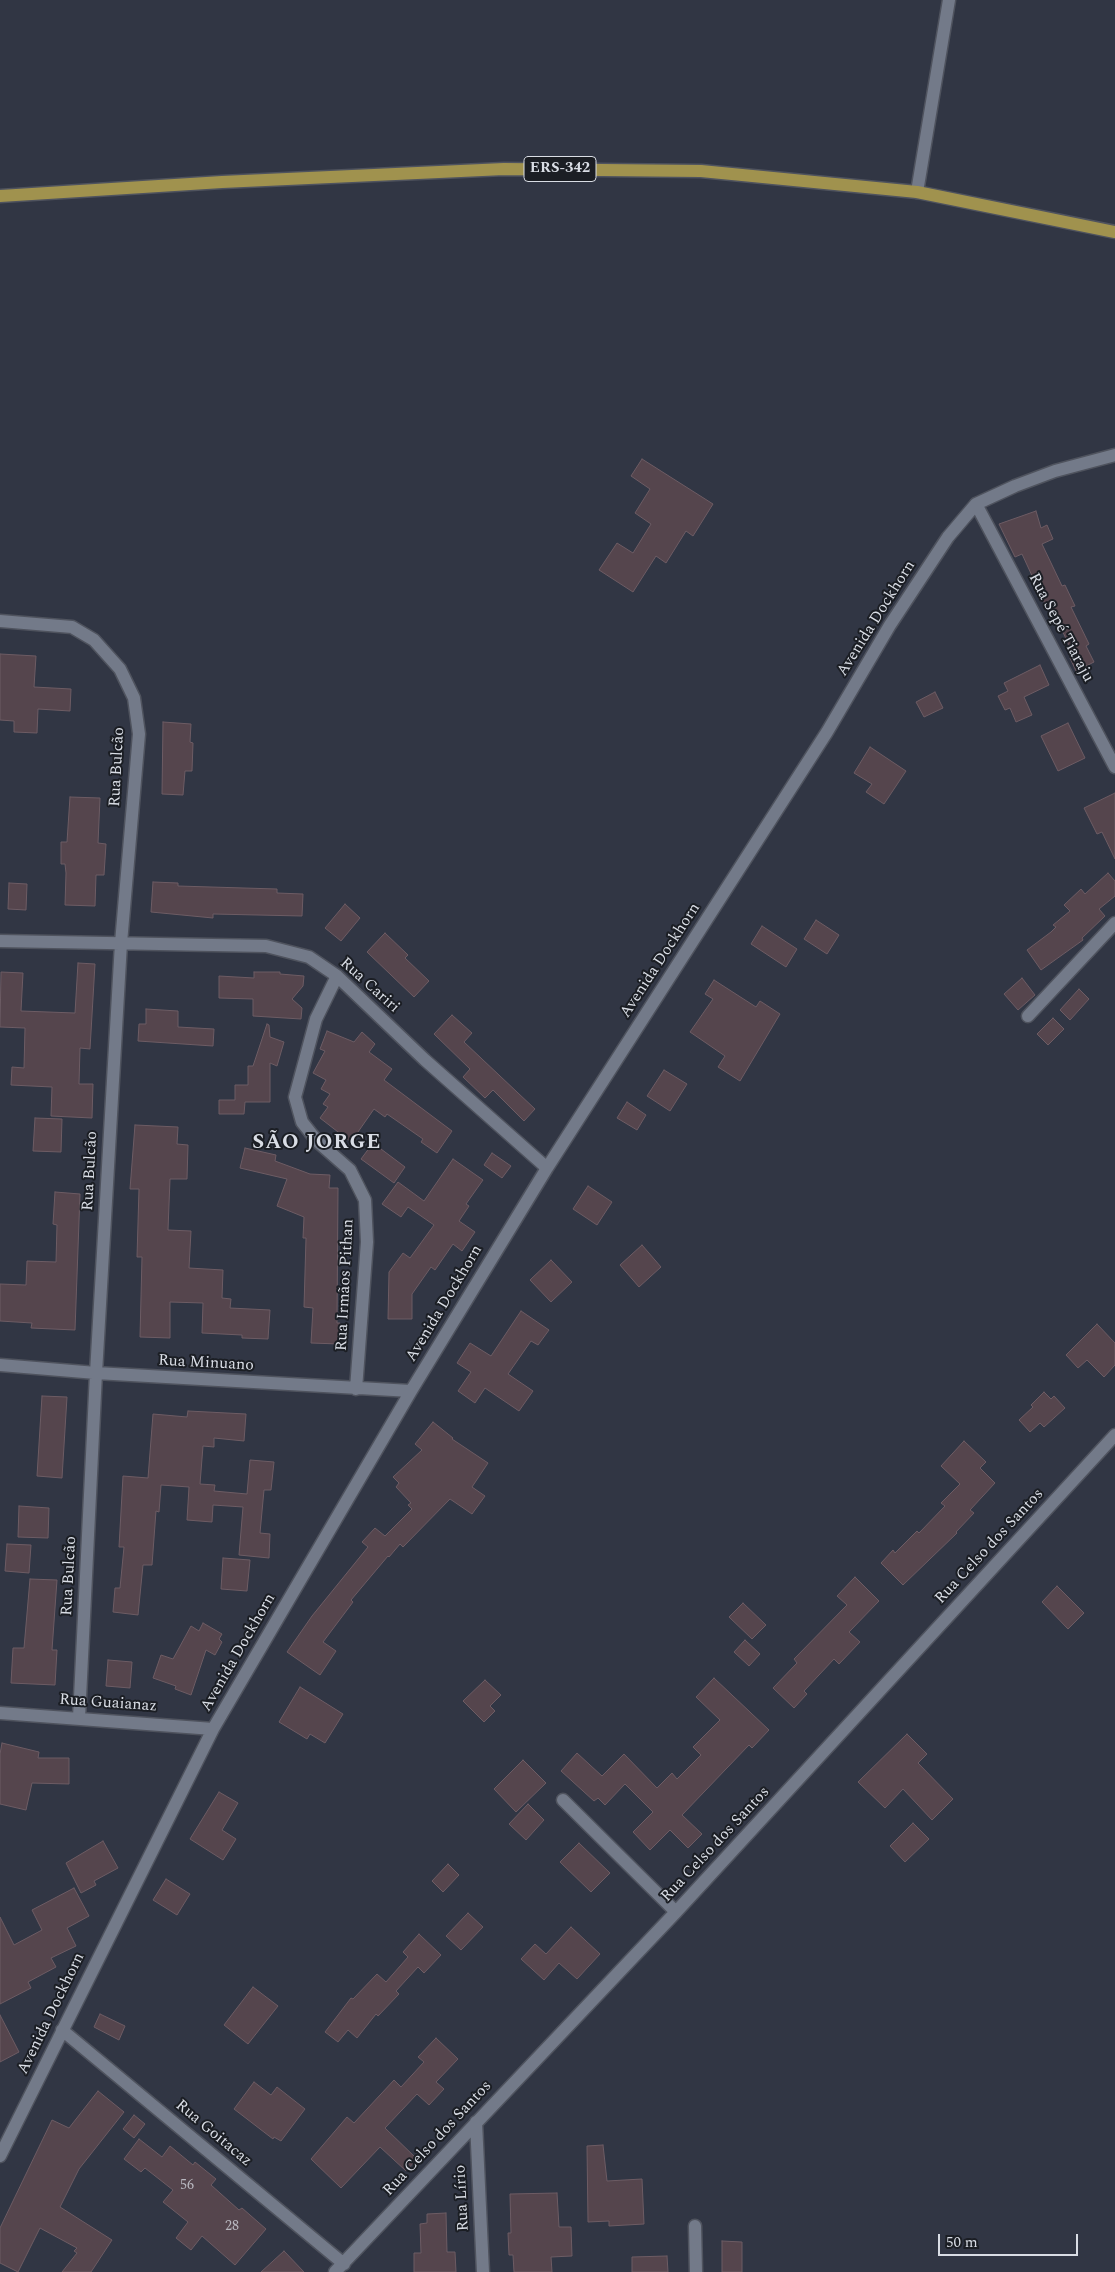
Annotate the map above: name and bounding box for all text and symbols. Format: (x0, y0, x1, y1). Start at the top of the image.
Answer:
road number: ERS-342 (524, 156, 596, 182)
street label: Avenida Dockhorn (834, 558, 920, 680)
street label: Rua Sepé Tiaraju (1023, 570, 1097, 686)
street label: Rua Bulcão (106, 727, 130, 807)
street label: Avenida Dockhorn (617, 900, 705, 1022)
street label: Rua Cariri (335, 954, 403, 1018)
street label: Rua Bulcão (79, 1131, 103, 1211)
district label: SÃO JORGE (251, 1131, 383, 1157)
street label: Rua Irmãos Pithan (333, 1218, 359, 1352)
street label: Avenida Dockhorn (403, 1242, 487, 1366)
street label: Rua Minuano (158, 1352, 254, 1376)
street label: Rua Celso dos Santos (932, 1485, 1048, 1609)
street label: Rua Bulcão (58, 1536, 82, 1616)
street label: Avenida Dockhorn (197, 1591, 281, 1715)
street label: Rua Guaianaz (58, 1691, 158, 1717)
street label: Rua Celso dos Santos (658, 1783, 774, 1907)
street label: Avenida Dockhorn (14, 1950, 90, 2078)
street label: Rua Celso dos Santos (380, 2077, 496, 2201)
street label: Rua Goitacaz (171, 2096, 255, 2172)
street label: Rua Lírio (452, 2164, 474, 2232)
house number: 56 (180, 2178, 194, 2194)
house number: 28 (225, 2219, 239, 2235)
scale bar (940, 2224, 1080, 2256)
text: 50 m (946, 2231, 978, 2254)

